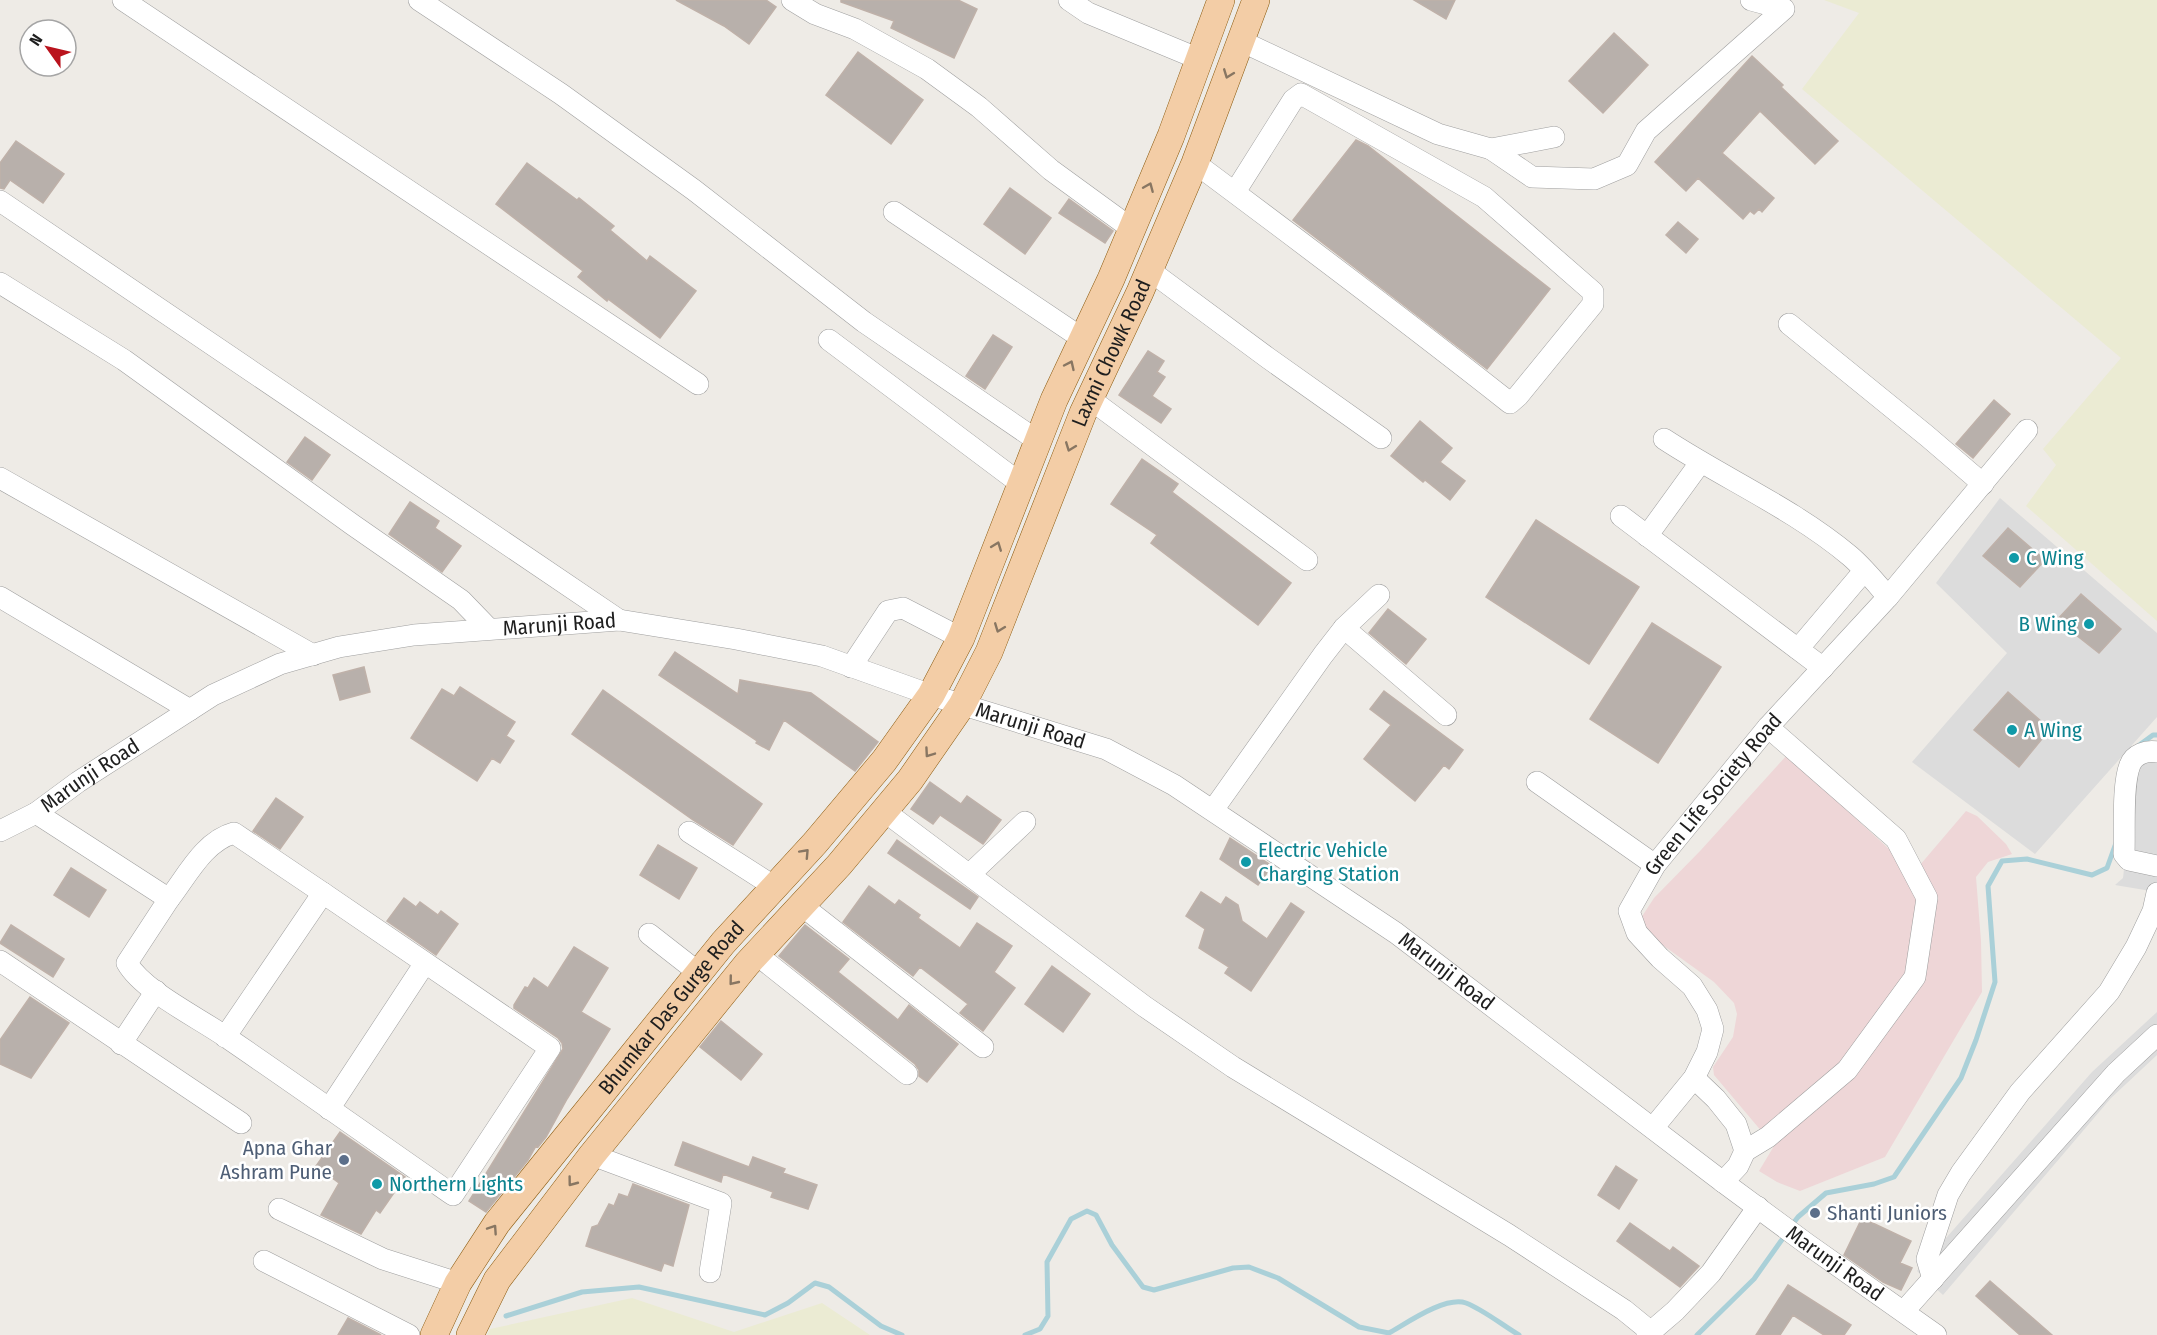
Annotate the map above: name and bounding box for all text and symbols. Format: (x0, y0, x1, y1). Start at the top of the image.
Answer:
north arrow (18, 18, 78, 78)
text: N (25, 31, 47, 49)
one-way arrow (1223, 69, 1236, 79)
one-way arrow (1142, 182, 1154, 193)
street label: Laxmi Chowk Road (1066, 276, 1157, 430)
one-way arrow (1063, 361, 1075, 372)
one-way arrow (1065, 441, 1077, 452)
one-way arrow (989, 541, 1002, 552)
place label: C Wing (2026, 545, 2084, 571)
marker: C Wing (2007, 551, 2021, 565)
street label: Marunji Road (502, 607, 617, 641)
place label: B Wing (2019, 611, 2077, 637)
marker: B Wing (2082, 617, 2096, 631)
one-way arrow (994, 622, 1006, 633)
street label: Marunji Road (972, 697, 1089, 755)
street label: Green Life Society Road (1639, 708, 1787, 880)
place label: A Wing (2024, 717, 2082, 743)
marker: A Wing (2005, 723, 2019, 737)
street label: Marunji Road (35, 733, 144, 818)
one-way arrow (925, 747, 936, 758)
place label: Electric Vehicle Charging Station (1258, 837, 1400, 887)
one-way arrow (798, 850, 809, 861)
marker: Electric Vehicle Charging Station (1239, 855, 1253, 869)
street label: Bhumkar Das Gurge Road (593, 915, 750, 1100)
street label: Marunji Road (1393, 927, 1500, 1016)
one-way arrow (730, 974, 741, 985)
place label: Apna Ghar Ashram Pune (220, 1135, 333, 1185)
marker: Apna Ghar Ashram Pune (337, 1153, 351, 1167)
place label: Northern Lights (389, 1171, 523, 1197)
one-way arrow (568, 1175, 579, 1186)
marker: Northern Lights (370, 1177, 384, 1191)
place label: Shanti Juniors (1827, 1200, 1947, 1226)
marker: Shanti Juniors (1808, 1206, 1822, 1220)
street label: Marunji Road (1781, 1220, 1889, 1307)
one-way arrow (486, 1225, 497, 1236)

